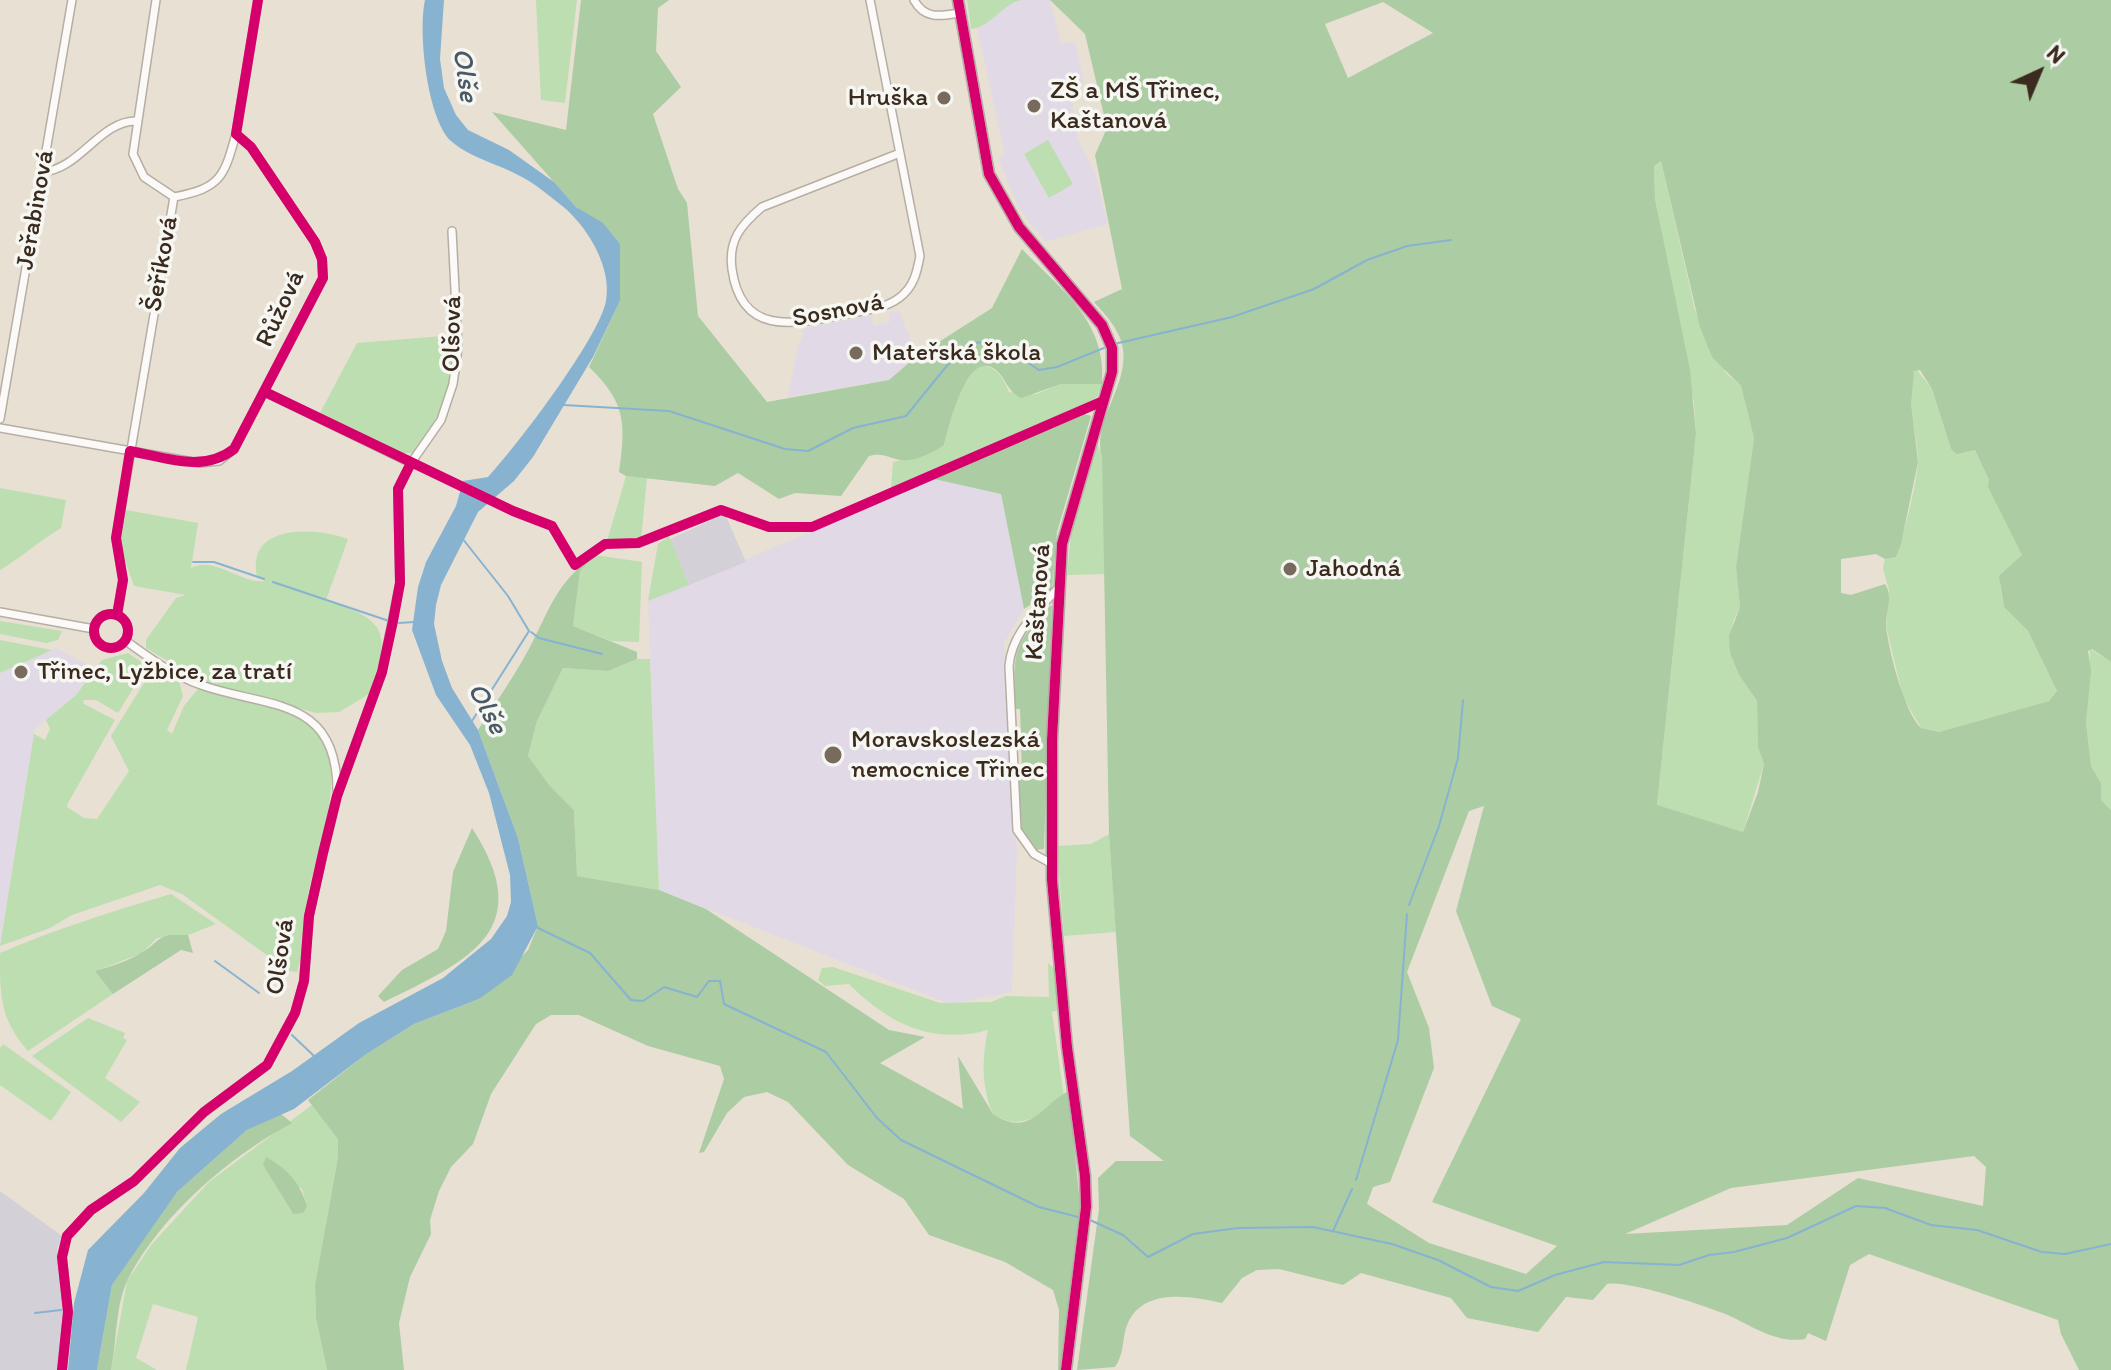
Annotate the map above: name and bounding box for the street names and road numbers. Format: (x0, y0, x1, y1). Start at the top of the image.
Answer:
street label: Jeřabinová (10, 148, 62, 272)
street label: Šeříková (138, 214, 186, 314)
street label: Růžová (250, 266, 312, 352)
street label: Sosnová (790, 287, 886, 335)
street label: Olšová (437, 295, 469, 373)
street label: Kaštanová (1019, 543, 1059, 661)
street label: Olšová (260, 917, 302, 997)

